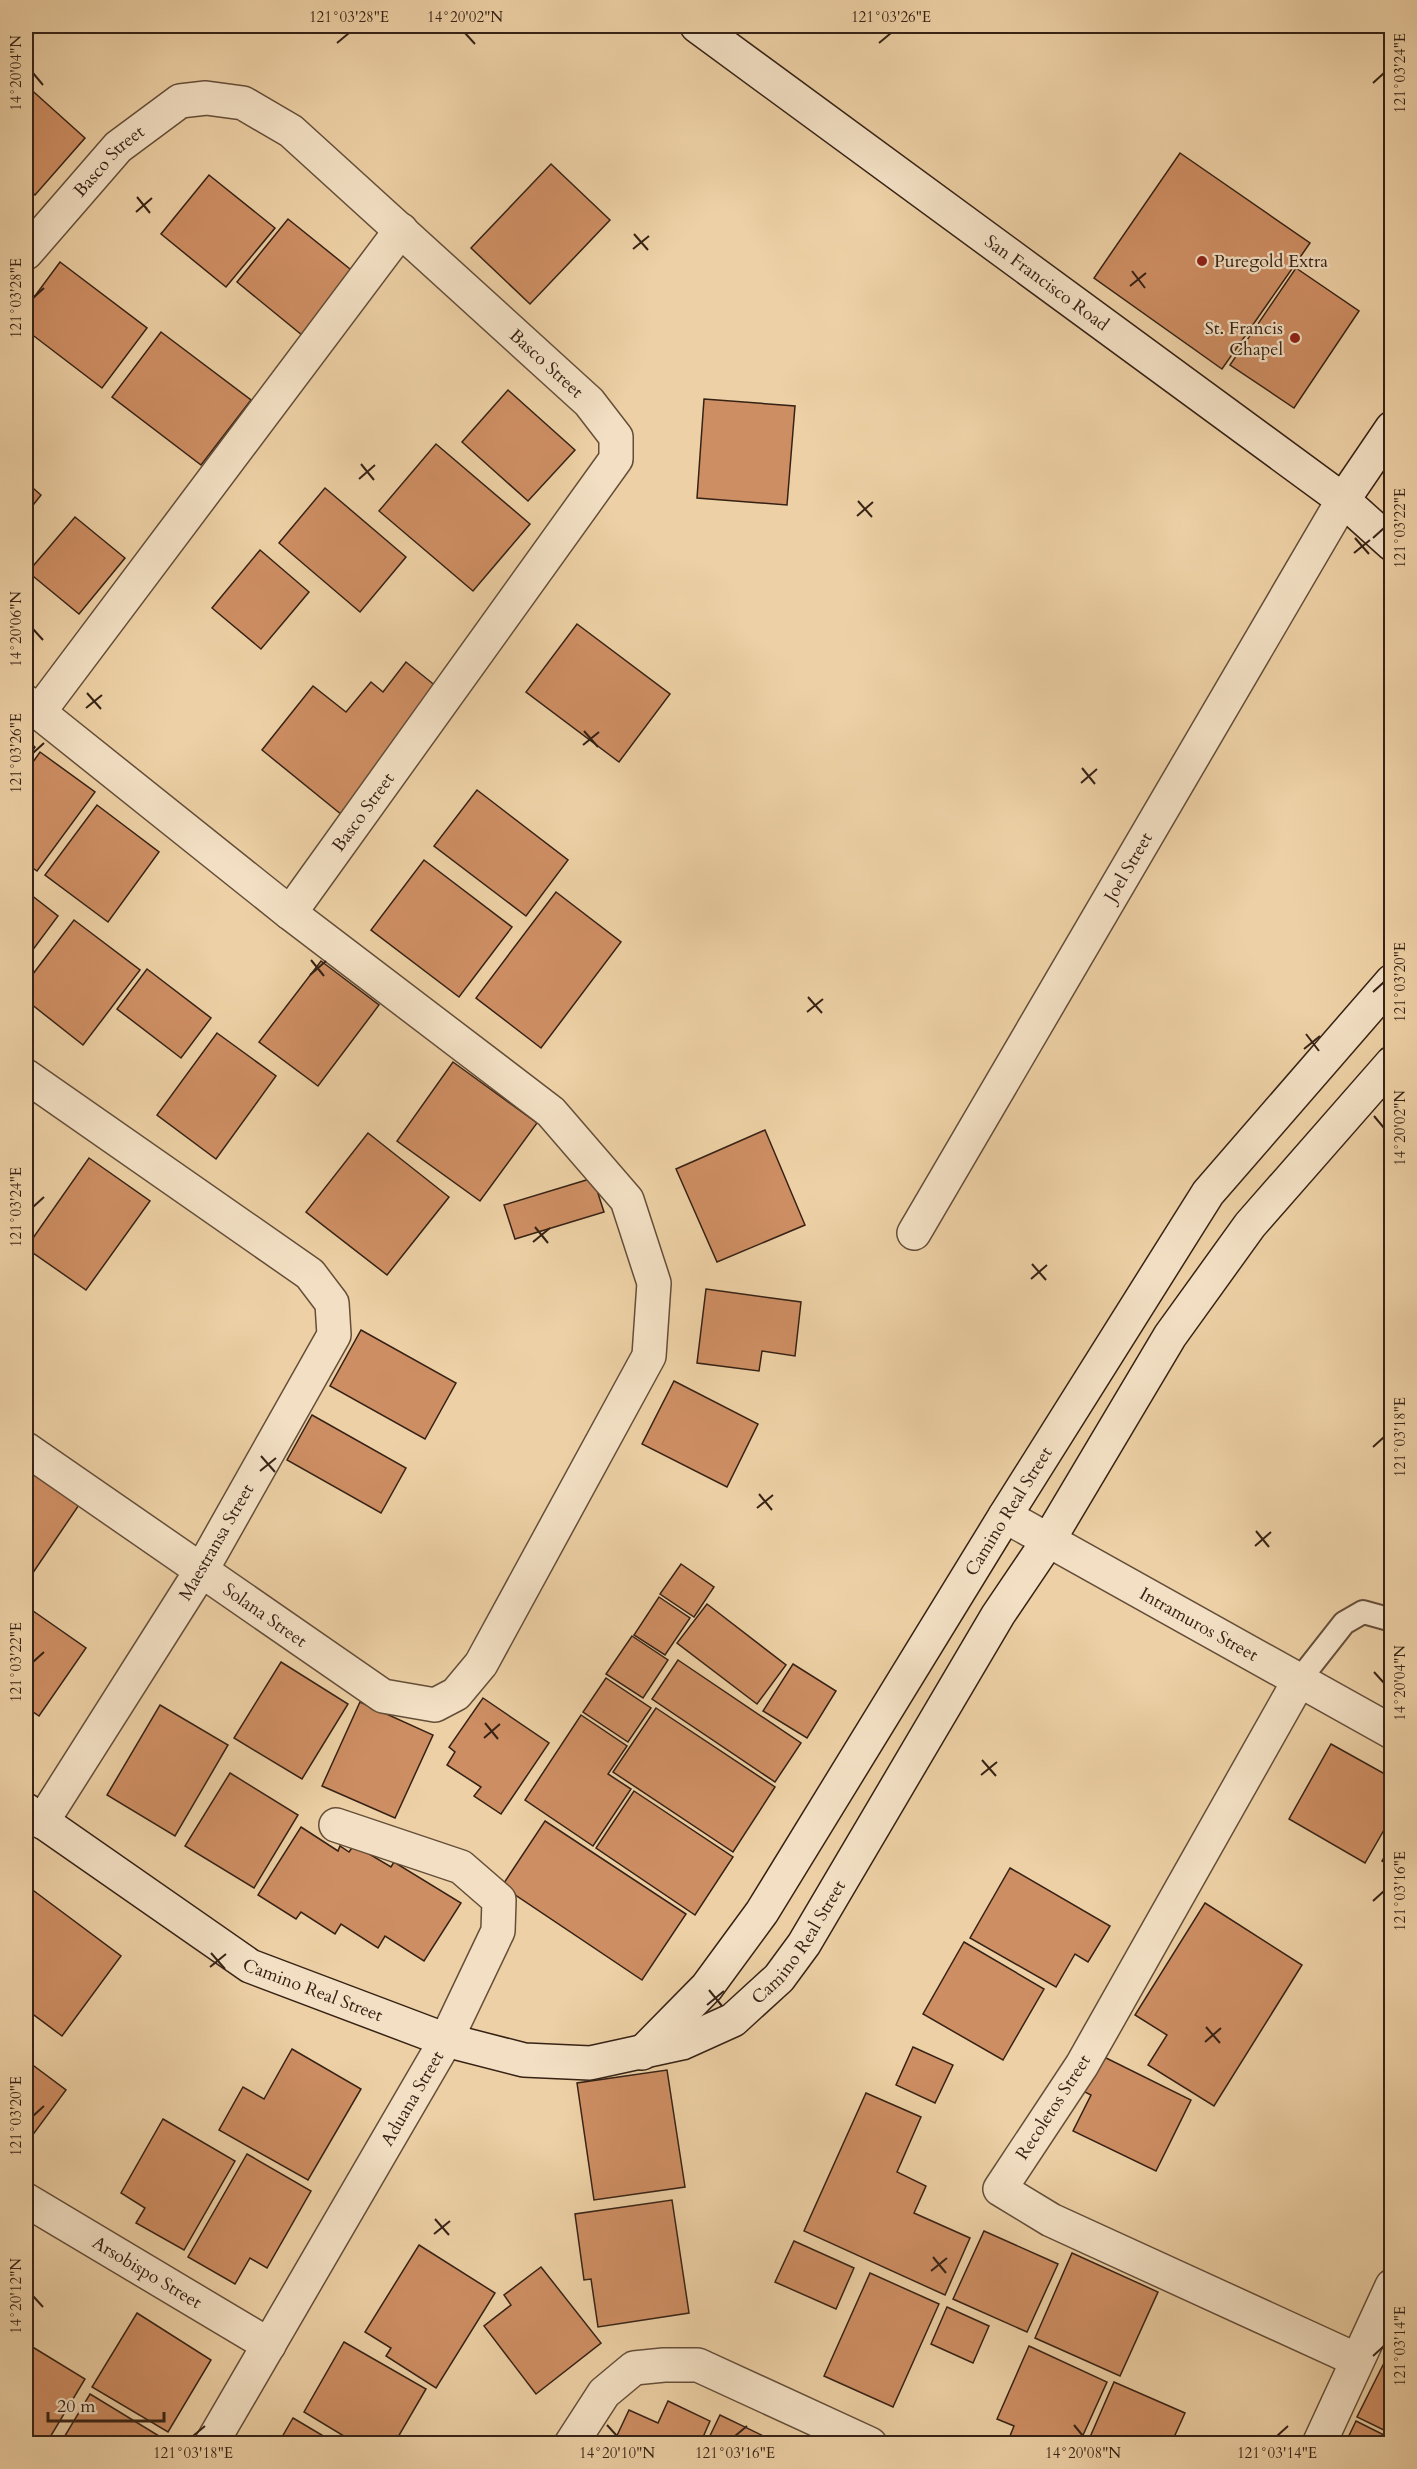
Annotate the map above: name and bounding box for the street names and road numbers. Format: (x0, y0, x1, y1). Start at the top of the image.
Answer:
street label: Basco Street (68, 119, 150, 203)
street label: San Francisco Road (979, 229, 1114, 337)
street label: Basco Street (504, 323, 589, 404)
street label: Basco Street (326, 767, 401, 857)
street label: Joel Street (1097, 828, 1159, 909)
street label: Camino Real Street (959, 1442, 1059, 1581)
street label: Maestransa Street (173, 1479, 260, 1605)
street label: Solana Street (218, 1577, 312, 1654)
street label: Intramuros Street (1135, 1582, 1263, 1668)
street label: Camino Real Street (746, 1875, 852, 2010)
street label: Camino Real Street (237, 1952, 386, 2028)
street label: Aduana Street (375, 2046, 450, 2151)
street label: Recoletos Street (1010, 2050, 1097, 2165)
street label: Arsobispo Street (87, 2230, 207, 2315)

